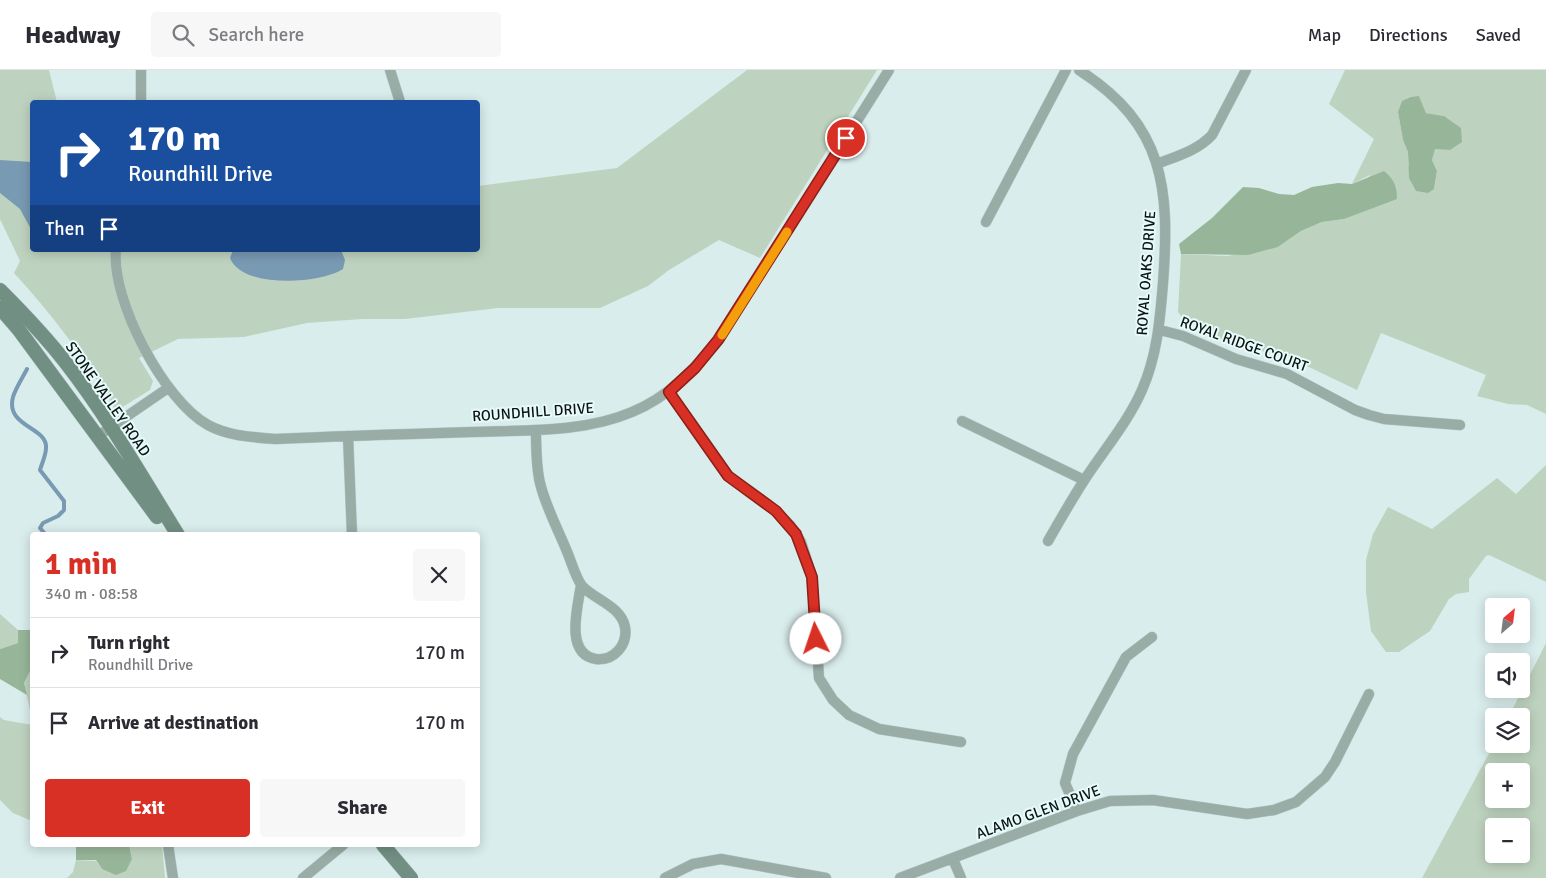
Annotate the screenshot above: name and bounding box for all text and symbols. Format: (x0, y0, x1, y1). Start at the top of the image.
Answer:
search box (151, 12, 501, 57)
text: Headway (25, 20, 121, 50)
icon: search (169, 21, 197, 49)
text: Search here (209, 23, 304, 47)
text: Map (1308, 24, 1341, 46)
text: Directions (1369, 24, 1448, 46)
text: Saved (1476, 24, 1521, 46)
text: 170 m (128, 117, 221, 160)
pin (825, 117, 867, 159)
icon: right (45, 120, 110, 185)
icon: arrive (832, 124, 860, 152)
text: Roundhill Drive (128, 160, 273, 187)
street label: ROYAL OAKS DRIVE (1133, 210, 1159, 336)
icon: arrive (95, 215, 123, 243)
text: Then (45, 217, 85, 241)
street label: ROYAL RIDGE COURT (1178, 312, 1311, 376)
street label: STONE VALLEY ROAD (62, 338, 154, 460)
street label: ROUNDHILL DRIVE (472, 399, 594, 425)
text: 1 min (45, 546, 117, 583)
button: close (413, 549, 465, 601)
text: 340 m · 08:58 (45, 584, 138, 604)
north arrow (1485, 598, 1530, 642)
map controls (1485, 598, 1530, 863)
position arrow (789, 612, 841, 664)
text: Turn right (88, 631, 170, 655)
icon: right (45, 639, 73, 667)
text: 170 m (415, 641, 465, 665)
button: sound (1485, 653, 1530, 698)
text: Roundhill Drive (88, 655, 193, 675)
button: layers (1485, 708, 1530, 753)
icon: arrive (45, 709, 73, 737)
text: Arrive at destination (88, 711, 259, 735)
text: 170 m (415, 711, 465, 735)
button: + (1485, 763, 1530, 808)
button: Exit (45, 779, 250, 837)
button: Share (260, 779, 465, 837)
street label: ALAMO GLEN DRIVE (973, 781, 1103, 843)
button: − (1485, 818, 1530, 863)

